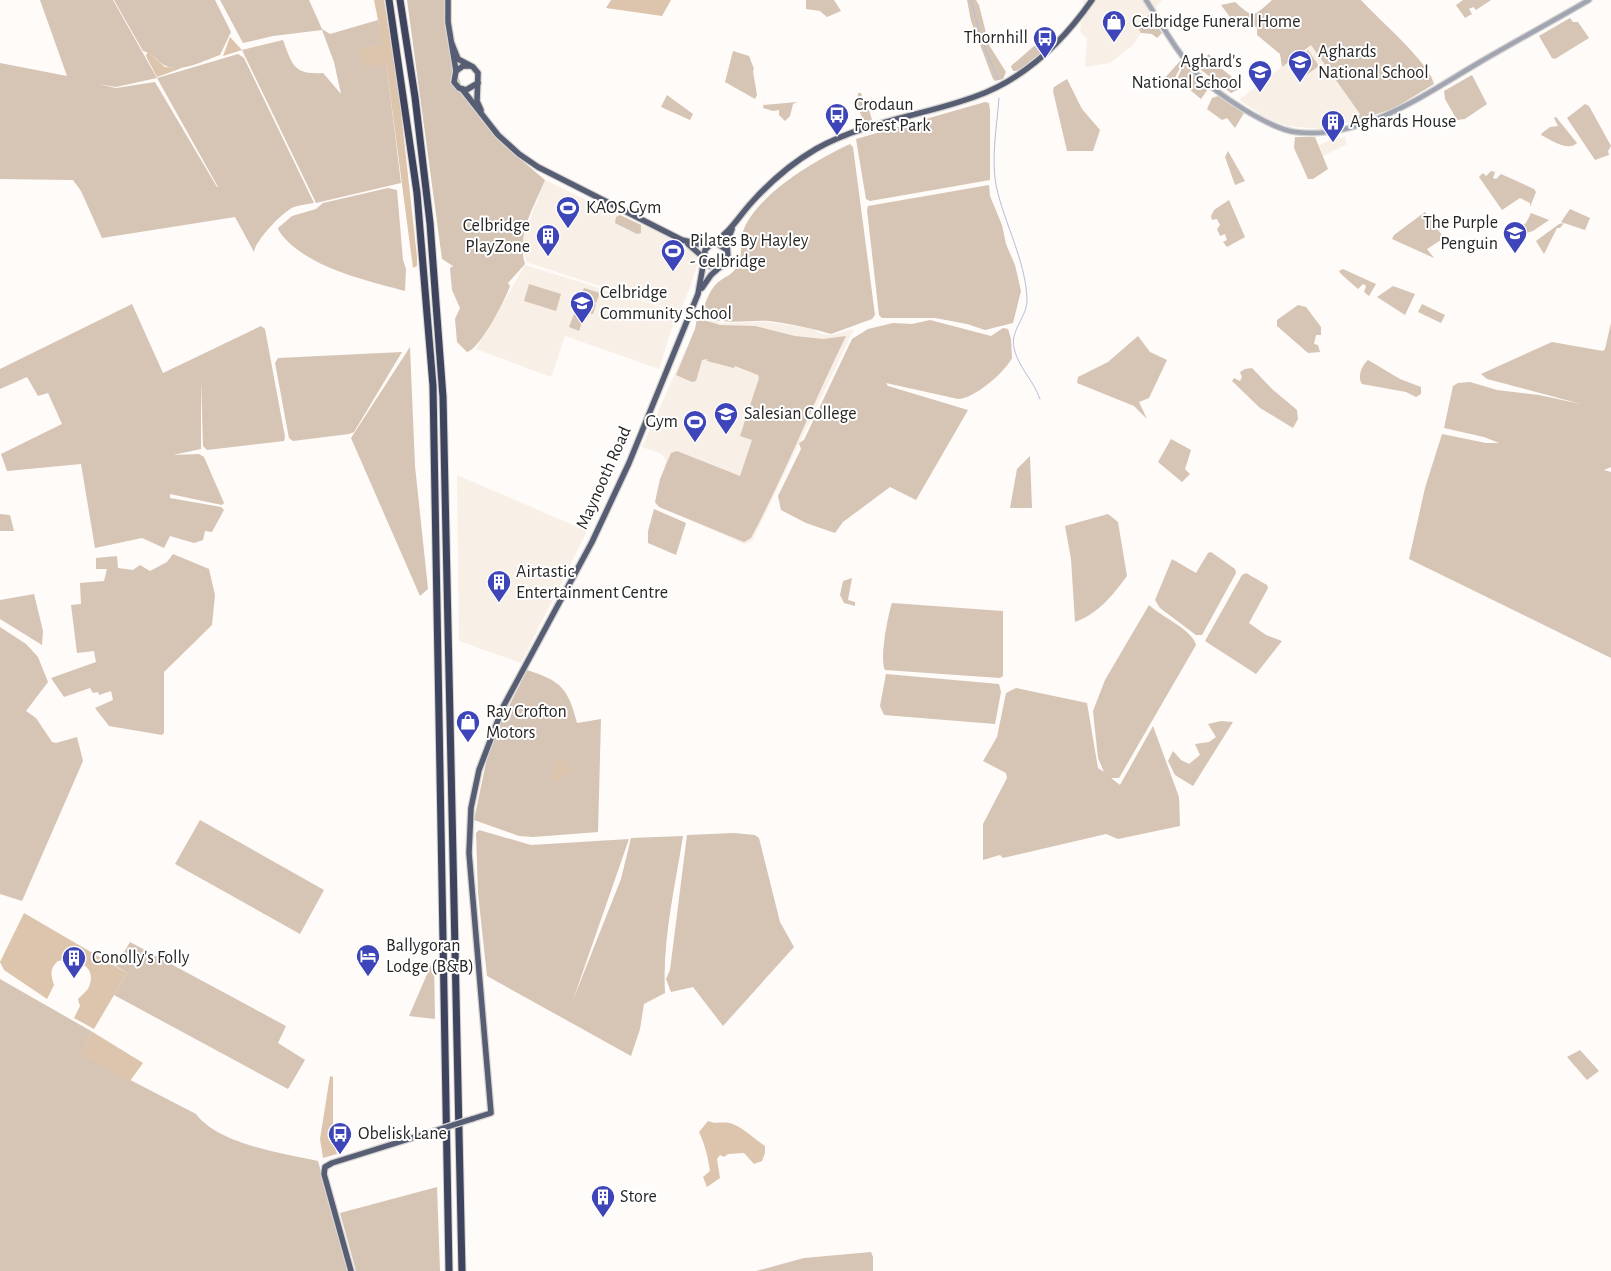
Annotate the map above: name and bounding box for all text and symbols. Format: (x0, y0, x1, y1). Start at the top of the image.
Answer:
shop icon: Celbridge Funeral Home (1101, 9, 1127, 43)
place label: Celbridge Funeral Home (1132, 13, 1301, 31)
bus stop icon: Thornhill (1032, 25, 1058, 59)
place label: Thornhill (964, 29, 1028, 47)
place label: Aghards National School (1318, 43, 1429, 82)
school or university icon: Aghards National School (1287, 49, 1313, 83)
place label: Aghard's National School (1131, 53, 1242, 92)
school or university icon: Aghard's National School (1247, 59, 1273, 93)
place label: Crodaun Forest Park (854, 96, 931, 135)
bus stop icon: Crodaun Forest Park (824, 102, 850, 136)
building icon: Aghards House (1320, 109, 1346, 143)
place label: Aghards House (1350, 113, 1456, 131)
sports icon: KAOS Gym (555, 195, 581, 229)
place label: KAOS Gym (586, 199, 661, 217)
place label: The Purple Penguin (1423, 214, 1498, 253)
place label: Celbridge PlayZone (463, 217, 530, 256)
school or university icon: The Purple Penguin (1502, 220, 1528, 254)
building icon: Celbridge PlayZone (535, 223, 561, 257)
place label: Pilates By Hayley - Celbridge (690, 232, 809, 271)
sports icon: Pilates By Hayley - Celbridge (660, 238, 686, 272)
place label: Celbridge Community School (600, 284, 732, 323)
school or university icon: Celbridge Community School (569, 290, 595, 324)
school or university icon: Salesian College (713, 401, 739, 435)
place label: Salesian College (744, 405, 857, 423)
sports icon: Gym (682, 409, 708, 443)
place label: Gym (645, 413, 678, 431)
street label: Maynooth Road (573, 424, 635, 532)
place label: Airtastic Entertainment Centre (516, 563, 668, 602)
building icon: Airtastic Entertainment Centre (486, 569, 512, 603)
place label: Ray Crofton Motors (486, 703, 567, 742)
shop icon: Ray Crofton Motors (455, 709, 481, 743)
place label: Ballygoran Lodge (B&B) (386, 937, 474, 976)
hotel icon: Ballygoran Lodge (B&B) (355, 943, 381, 977)
building icon: Conolly's Folly (61, 945, 87, 979)
place label: Conolly's Folly (92, 949, 190, 967)
bus stop icon: Obelisk Lane (327, 1121, 353, 1155)
place label: Obelisk Lane (358, 1125, 447, 1143)
building icon: Store (590, 1184, 616, 1218)
place label: Store (620, 1188, 657, 1206)

